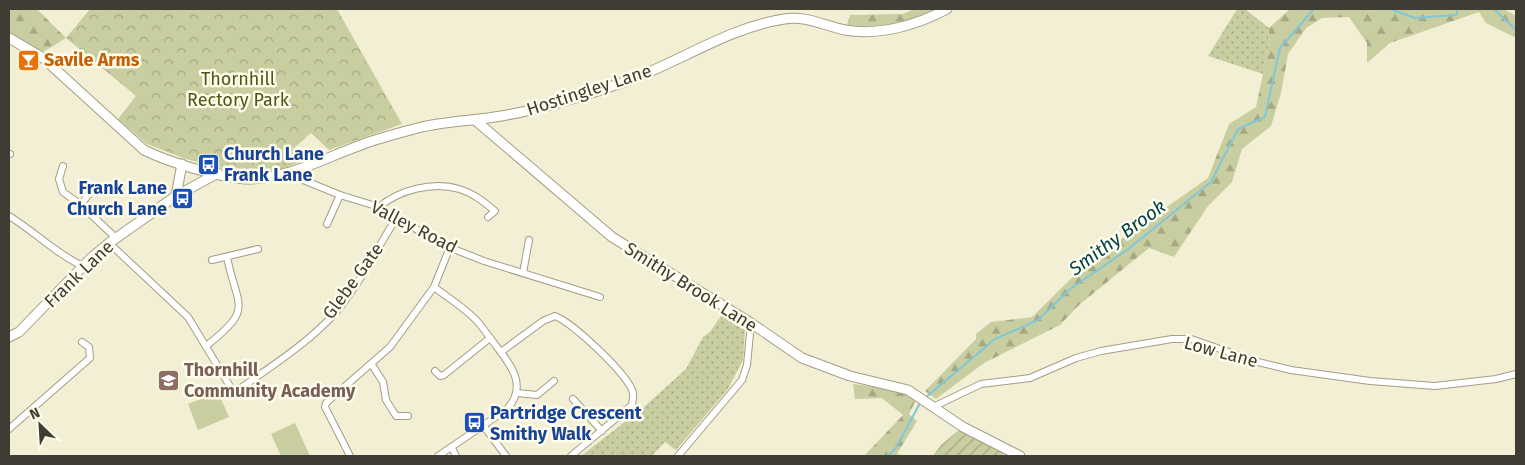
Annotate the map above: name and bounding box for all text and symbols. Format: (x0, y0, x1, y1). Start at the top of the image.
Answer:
bar icon: Savile Arms (16, 48, 40, 72)
place label: Savile Arms (44, 49, 140, 71)
street label: Hostingley Lane (524, 59, 654, 121)
park label: Thornhill Rectory Park (187, 68, 290, 111)
place label: Church Lane Frank Lane (224, 143, 324, 186)
bus stop icon: Church Lane Frank Lane (196, 152, 220, 176)
place label: Frank Lane Church Lane (67, 177, 167, 220)
bus stop icon: Frank Lane Church Lane (171, 186, 195, 210)
water label: Smithy Brook (1064, 195, 1170, 281)
street label: Valley Road (367, 196, 461, 258)
street label: Frank Lane (40, 236, 118, 312)
street label: Smithy Brook Lane (621, 237, 761, 337)
street label: Glebe Gate (318, 239, 388, 323)
street label: Low Lane (1182, 332, 1260, 372)
place label: Thornhill Community Academy (184, 359, 356, 402)
school or university icon: Thornhill Community Academy (156, 368, 180, 392)
north arrow (15, 400, 65, 450)
place label: Partridge Crescent Smithy Walk (490, 402, 643, 445)
text: N (27, 404, 43, 423)
bus stop icon: Partridge Crescent Smithy Walk (462, 411, 486, 435)

